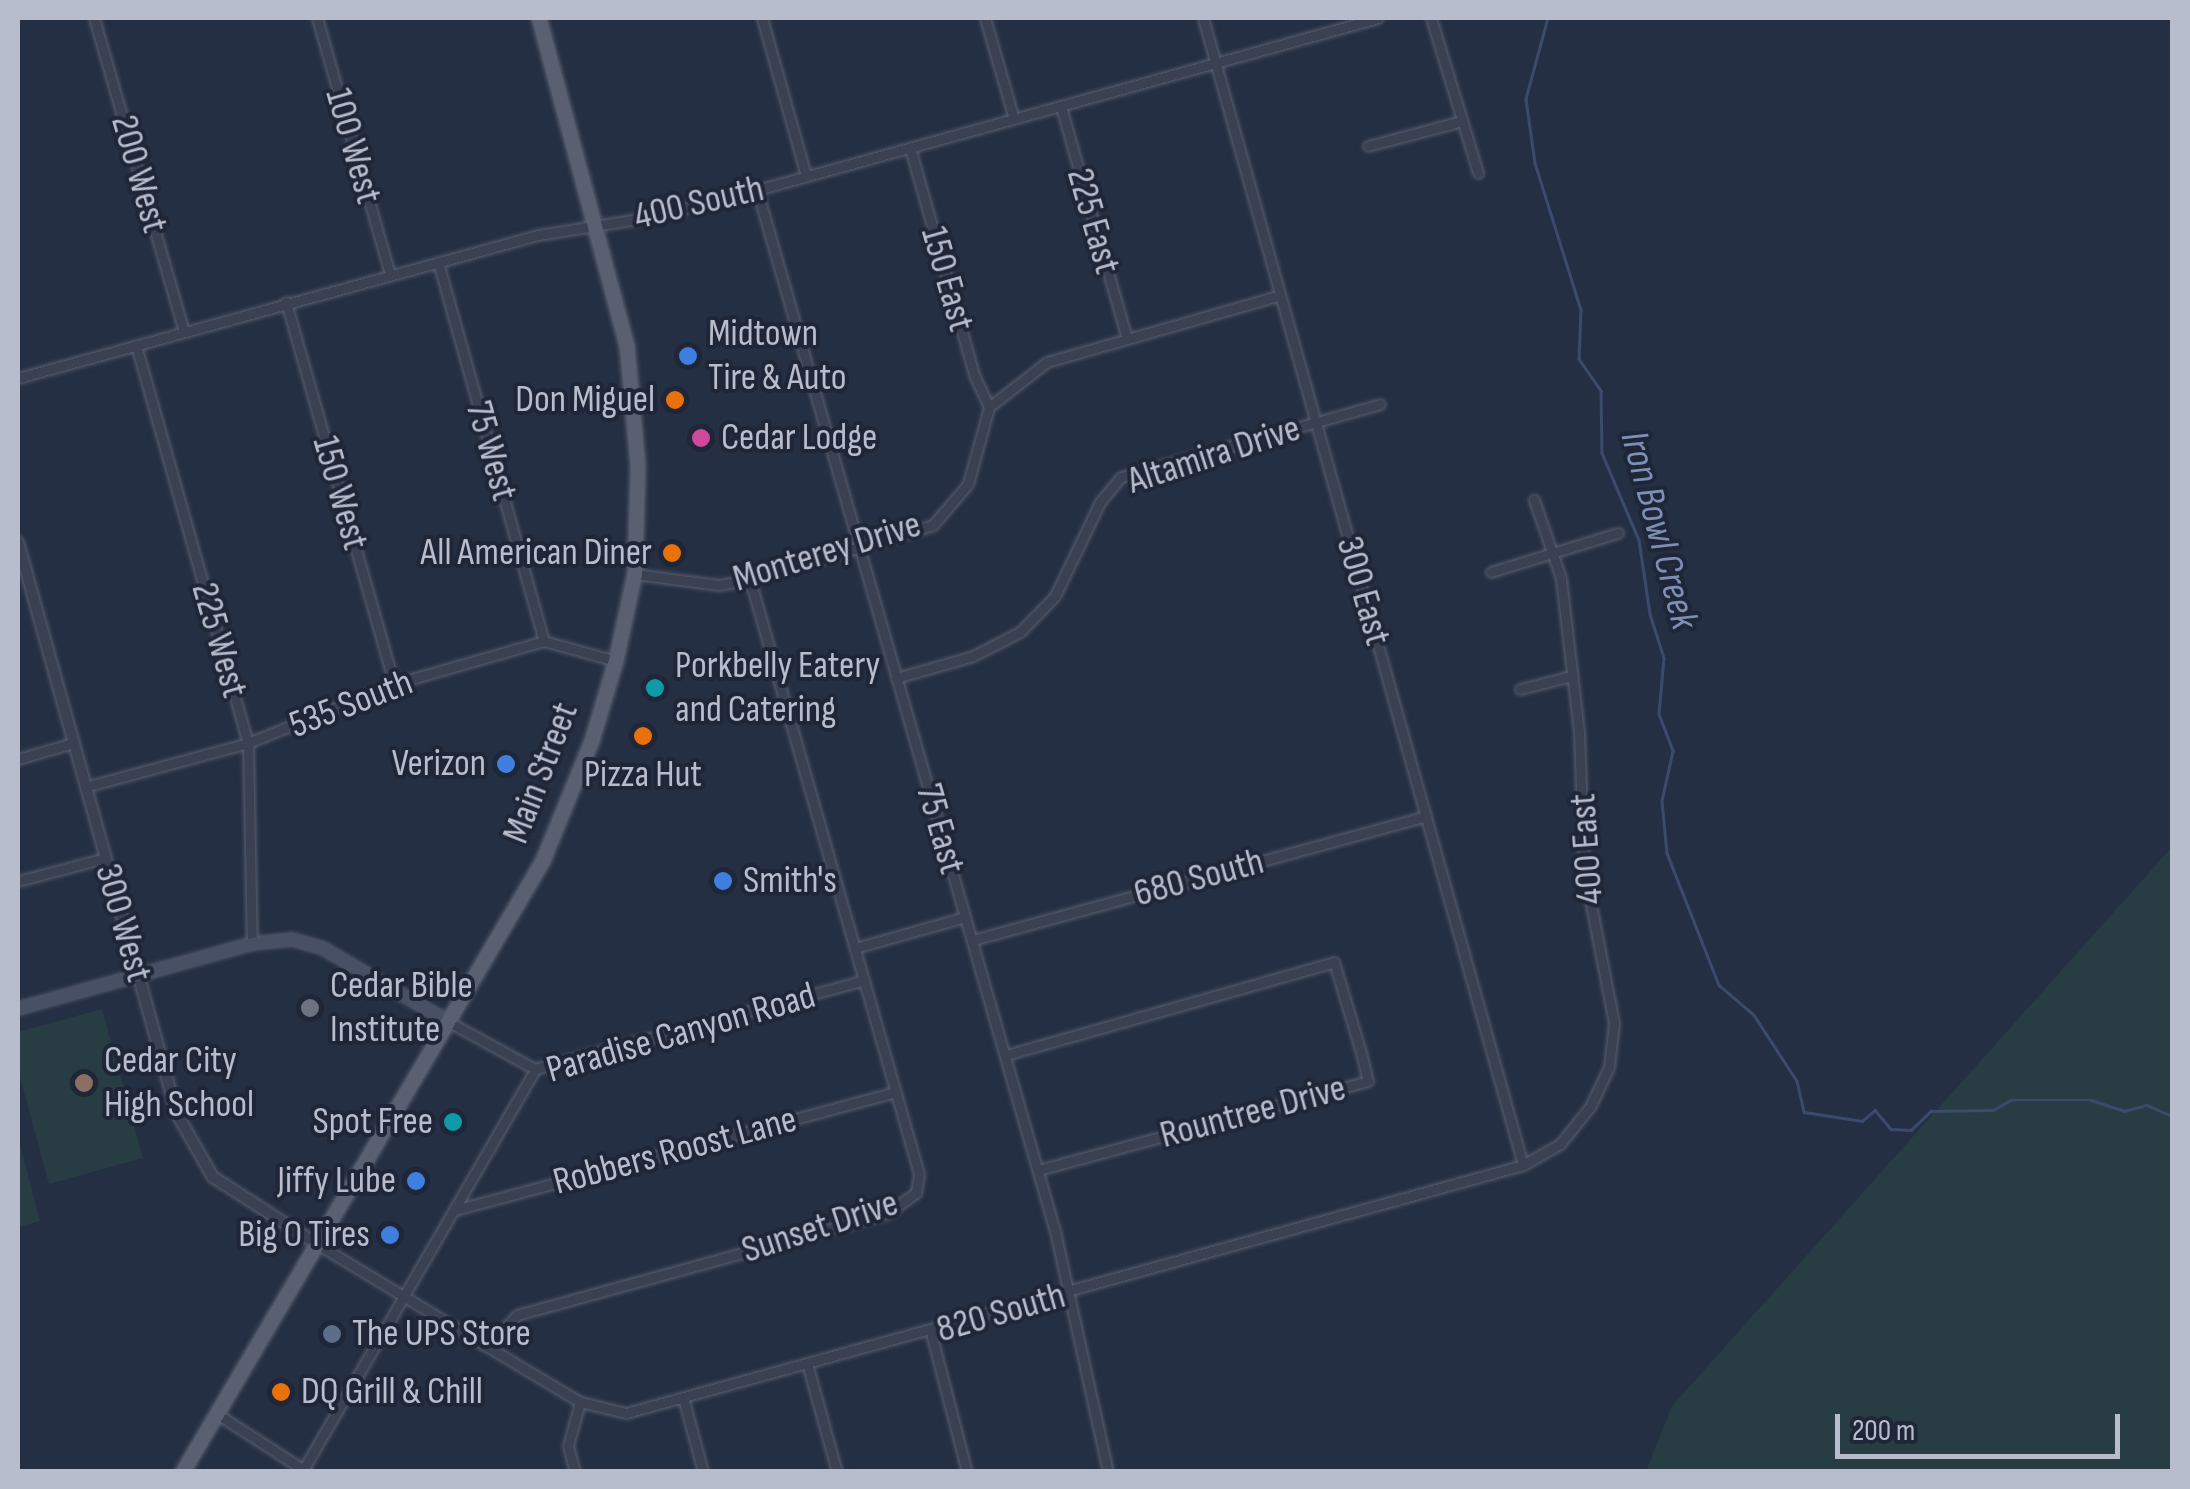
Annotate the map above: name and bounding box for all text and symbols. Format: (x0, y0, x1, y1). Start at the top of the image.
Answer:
street label: 100 West (315, 83, 391, 209)
street label: 200 West (101, 110, 177, 238)
street label: 225 East (1056, 163, 1130, 279)
street label: 400 South (630, 166, 768, 240)
street label: 150 East (910, 222, 984, 336)
place label: Midtown Tire & Auto (708, 311, 847, 400)
marker: Midtown Tire & Auto (677, 345, 699, 367)
place label: Don Miguel (515, 377, 655, 423)
marker: Don Miguel (664, 389, 686, 411)
street label: 75 West (455, 396, 527, 506)
street label: Altamira Drive (1122, 406, 1306, 504)
place label: Cedar Lodge (721, 415, 877, 461)
water label: Iron Bowl Creek (1610, 426, 1708, 634)
marker: Cedar Lodge (690, 427, 712, 449)
street label: 150 West (302, 431, 378, 555)
street label: Monterey Drive (728, 502, 926, 602)
place label: All American Diner (421, 530, 652, 576)
street label: 300 East (1326, 531, 1400, 651)
marker: All American Diner (661, 542, 683, 564)
street label: 225 West (181, 577, 257, 703)
place label: Porkbelly Eatery and Catering (675, 643, 880, 732)
street label: 535 South (283, 660, 419, 748)
marker: Porkbelly Eatery and Catering (644, 677, 666, 699)
street label: Main Street (493, 696, 589, 850)
marker: Pizza Hut (632, 725, 654, 747)
place label: Verizon (392, 741, 486, 787)
place label: Pizza Hut (584, 752, 702, 798)
marker: Verizon (495, 753, 517, 775)
street label: 75 East (905, 779, 975, 879)
street label: 400 East (1560, 792, 1614, 906)
street label: 680 South (1129, 839, 1269, 917)
place label: Smith's (743, 858, 837, 904)
street label: 300 West (84, 859, 162, 987)
marker: Smith's (712, 870, 734, 892)
place label: Cedar Bible Institute (330, 963, 473, 1052)
street label: Paradise Canyon Road (541, 973, 821, 1093)
marker: Cedar Bible Institute (299, 997, 321, 1019)
place label: Cedar City High School (104, 1038, 254, 1128)
street label: Rountree Drive (1155, 1065, 1351, 1159)
marker: Cedar City High School (73, 1072, 95, 1094)
street label: Robbers Roost Lane (548, 1097, 802, 1205)
place label: Spot Free (312, 1099, 433, 1145)
marker: Spot Free (442, 1111, 464, 1133)
place label: Jiffy Lube (277, 1158, 396, 1204)
marker: Jiffy Lube (405, 1170, 427, 1192)
street label: Sunset Drive (736, 1180, 904, 1274)
place label: Big O Tires (238, 1212, 370, 1258)
marker: Big O Tires (379, 1224, 401, 1246)
street label: 820 South (931, 1273, 1071, 1353)
place label: The UPS Store (352, 1311, 531, 1357)
marker: The UPS Store (321, 1323, 343, 1345)
place label: DQ Grill & Chill (301, 1369, 483, 1415)
marker: DQ Grill & Chill (270, 1381, 292, 1403)
scale bar (1840, 1394, 2125, 1456)
text: 200 m (1852, 1413, 1915, 1449)

